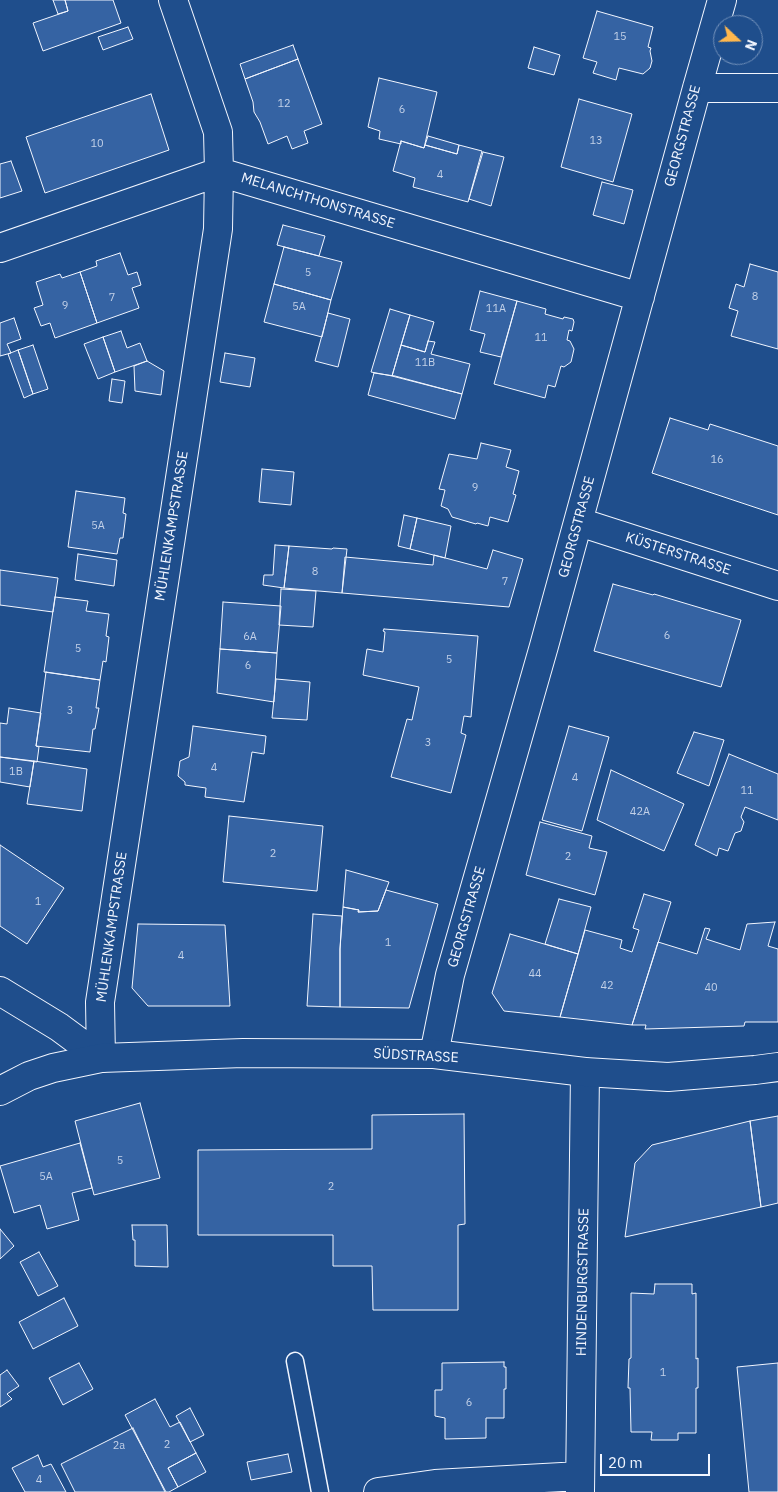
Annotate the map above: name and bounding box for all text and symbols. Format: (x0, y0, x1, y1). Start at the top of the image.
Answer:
north arrow (713, 15, 763, 65)
house number: 15 (613, 30, 627, 44)
text: N (741, 37, 761, 53)
street label: GEORGSTRASSE (661, 83, 705, 189)
house number: 12 (277, 97, 291, 111)
house number: 6 (399, 103, 405, 117)
house number: 13 (589, 134, 603, 148)
house number: 10 (90, 137, 104, 151)
house number: 4 (437, 168, 443, 182)
street label: MELANCHTHONSTRASSE (239, 170, 397, 232)
house number: 5 (305, 266, 311, 280)
house number: 8 (752, 290, 758, 304)
house number: 7 (109, 291, 115, 305)
house number: 9 (62, 299, 68, 313)
house number: 5A (292, 300, 306, 314)
house number: 11A (486, 302, 506, 316)
house number: 11 (534, 331, 548, 345)
house number: 11B (415, 356, 435, 370)
street label: MÜHLENKAMPSTRASSE (152, 450, 192, 602)
house number: 16 (710, 453, 724, 467)
street label: GEORGSTRASSE (555, 474, 599, 580)
house number: 9 (472, 481, 478, 495)
house number: 5A (91, 519, 105, 533)
street label: KÜSTERSTRASSE (623, 529, 733, 579)
house number: 8 (312, 565, 318, 579)
house number: 7 (502, 575, 508, 589)
house number: 6 (664, 629, 670, 643)
house number: 6A (243, 630, 257, 644)
house number: 5 (75, 642, 81, 656)
house number: 5 (446, 653, 452, 667)
house number: 6 (245, 659, 251, 673)
house number: 3 (67, 704, 73, 718)
house number: 3 (425, 736, 431, 750)
house number: 4 (211, 761, 217, 775)
house number: 1B (9, 765, 23, 779)
house number: 4 (572, 771, 578, 785)
house number: 11 (740, 784, 754, 798)
house number: 42A (630, 805, 650, 819)
house number: 2 (270, 847, 276, 861)
house number: 2 (565, 850, 571, 864)
street label: MÜHLENKAMPSTRASSE (93, 851, 131, 1003)
street label: GEORGSTRASSE (445, 864, 489, 970)
house number: 1 (35, 895, 41, 909)
house number: 1 (385, 936, 391, 950)
house number: 4 (178, 949, 184, 963)
house number: 44 (528, 967, 542, 981)
house number: 42 (600, 979, 614, 993)
house number: 40 (704, 981, 718, 995)
street label: SÜDSTRASSE (373, 1045, 459, 1067)
house number: 5 (117, 1154, 123, 1168)
house number: 5A (39, 1170, 53, 1184)
house number: 2 (328, 1180, 334, 1194)
street label: HINDENBURGSTRASSE (573, 1208, 593, 1356)
house number: 1 (660, 1366, 666, 1380)
house number: 6 (466, 1396, 472, 1410)
house number: 2 (164, 1438, 170, 1452)
house number: 2a (113, 1439, 125, 1453)
scale bar (603, 1444, 713, 1476)
text: 20 m (608, 1453, 643, 1472)
house number: 4 (36, 1473, 42, 1487)

